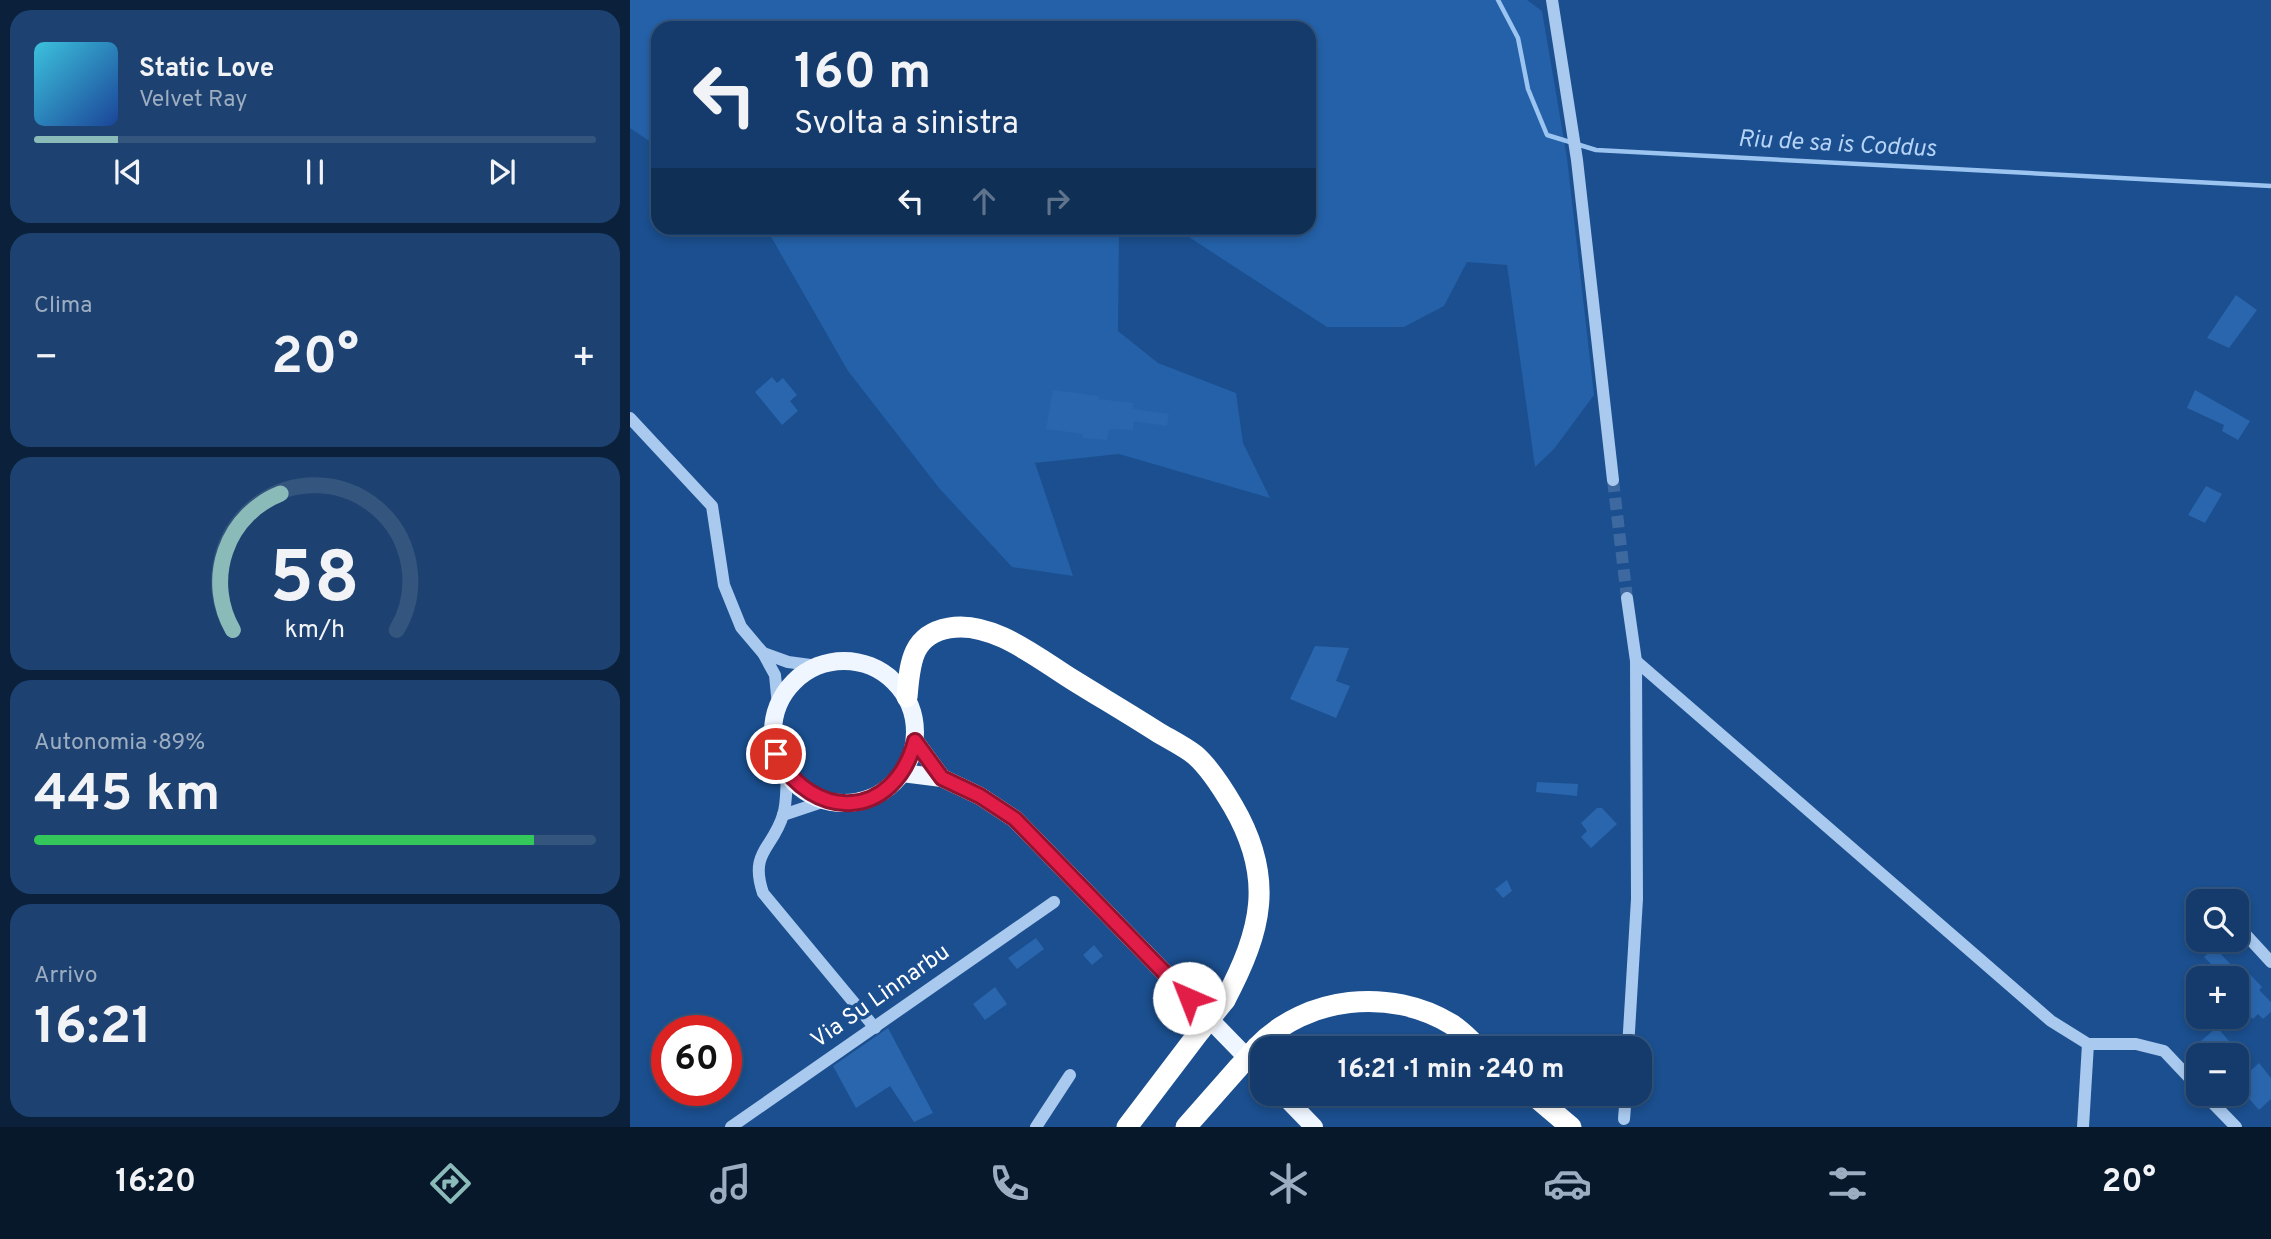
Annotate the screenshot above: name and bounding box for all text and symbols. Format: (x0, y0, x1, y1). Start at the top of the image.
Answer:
text: 160 m (794, 44, 931, 106)
icon: left (679, 49, 770, 140)
text: Static Love (139, 53, 274, 86)
text: Velvet Ray (139, 86, 247, 115)
text: Svolta a sinistra (794, 105, 1019, 145)
water label: Riu de sa is Coddus (1737, 125, 1938, 165)
icon: previous (109, 153, 147, 191)
icon: pause (296, 153, 334, 191)
icon: next (483, 153, 521, 191)
icon: left (892, 182, 930, 220)
icon: ahead (965, 182, 1003, 220)
icon: right (1038, 182, 1076, 220)
text: Clima (34, 292, 92, 321)
text: 20° (271, 326, 359, 392)
text: − (34, 335, 59, 384)
text: + (571, 335, 596, 384)
text: 58 (270, 536, 360, 628)
text: km/h (285, 614, 345, 646)
pin (746, 724, 806, 784)
text: Autonomia · 89% (34, 729, 205, 758)
icon: arrive (757, 735, 795, 773)
text: 445 km (34, 763, 220, 829)
map controls (2186, 889, 2249, 1106)
button: search (2186, 889, 2249, 952)
street label: Via Su Linnarbu (806, 938, 956, 1056)
position arrow (1152, 961, 1226, 1035)
text: Arrivo (34, 962, 98, 991)
button: + (2186, 966, 2249, 1029)
text: 16:21 (34, 996, 152, 1062)
speed limit sign: 60 (651, 1015, 742, 1106)
button: − (2186, 1043, 2249, 1106)
text: 16:21 · 1 min · 240 m (1338, 1054, 1564, 1087)
icon: directions (426, 1159, 475, 1208)
icon: music (706, 1159, 755, 1208)
icon: phone (985, 1159, 1034, 1208)
icon: climate (1264, 1159, 1313, 1208)
icon: car (1543, 1159, 1592, 1208)
icon: filters (1823, 1159, 1872, 1208)
text: 16:20 (115, 1163, 196, 1203)
text: 20° (2102, 1163, 2156, 1203)

